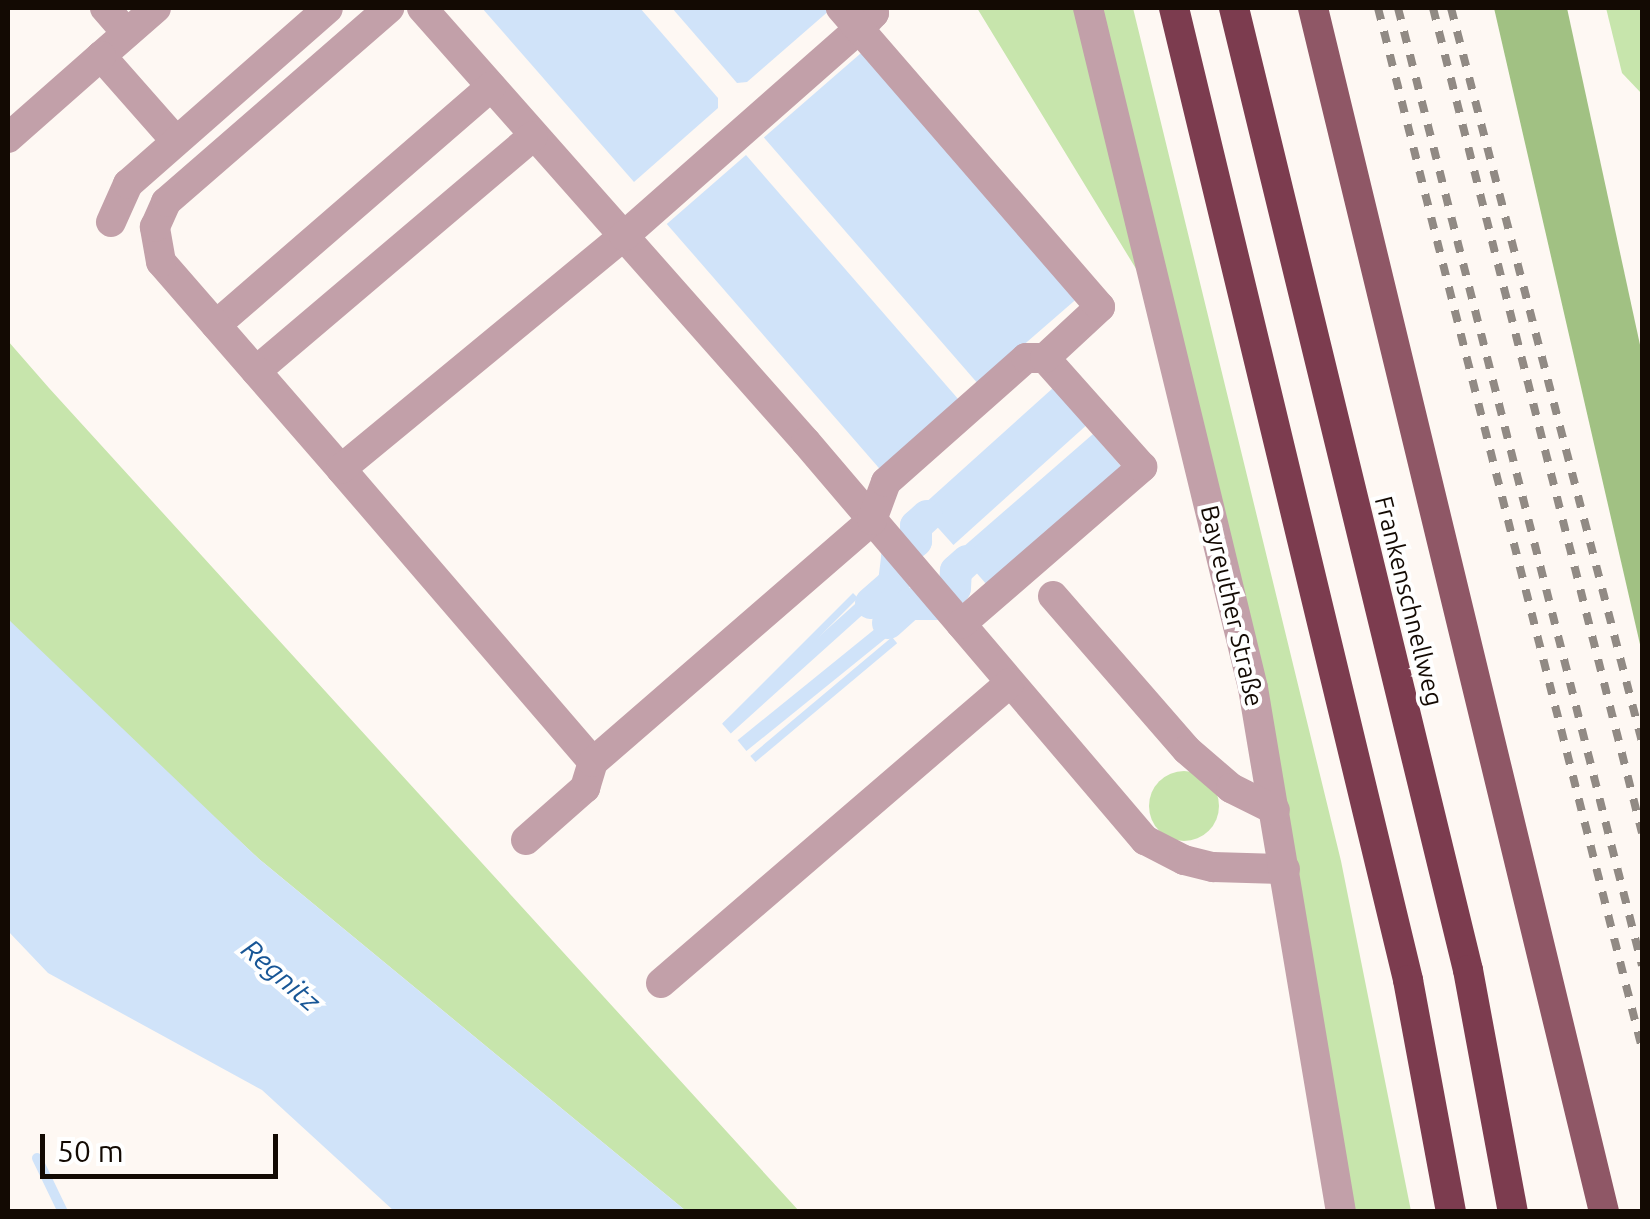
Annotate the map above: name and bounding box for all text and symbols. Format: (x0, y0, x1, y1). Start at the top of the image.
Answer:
street label: Frankenschnellweg (1368, 493, 1450, 709)
street label: Bayreuther Straße (1194, 503, 1270, 709)
water label: Regnitz (235, 932, 327, 1018)
scale bar (45, 1114, 282, 1176)
text: 50 m (57, 1134, 124, 1168)

